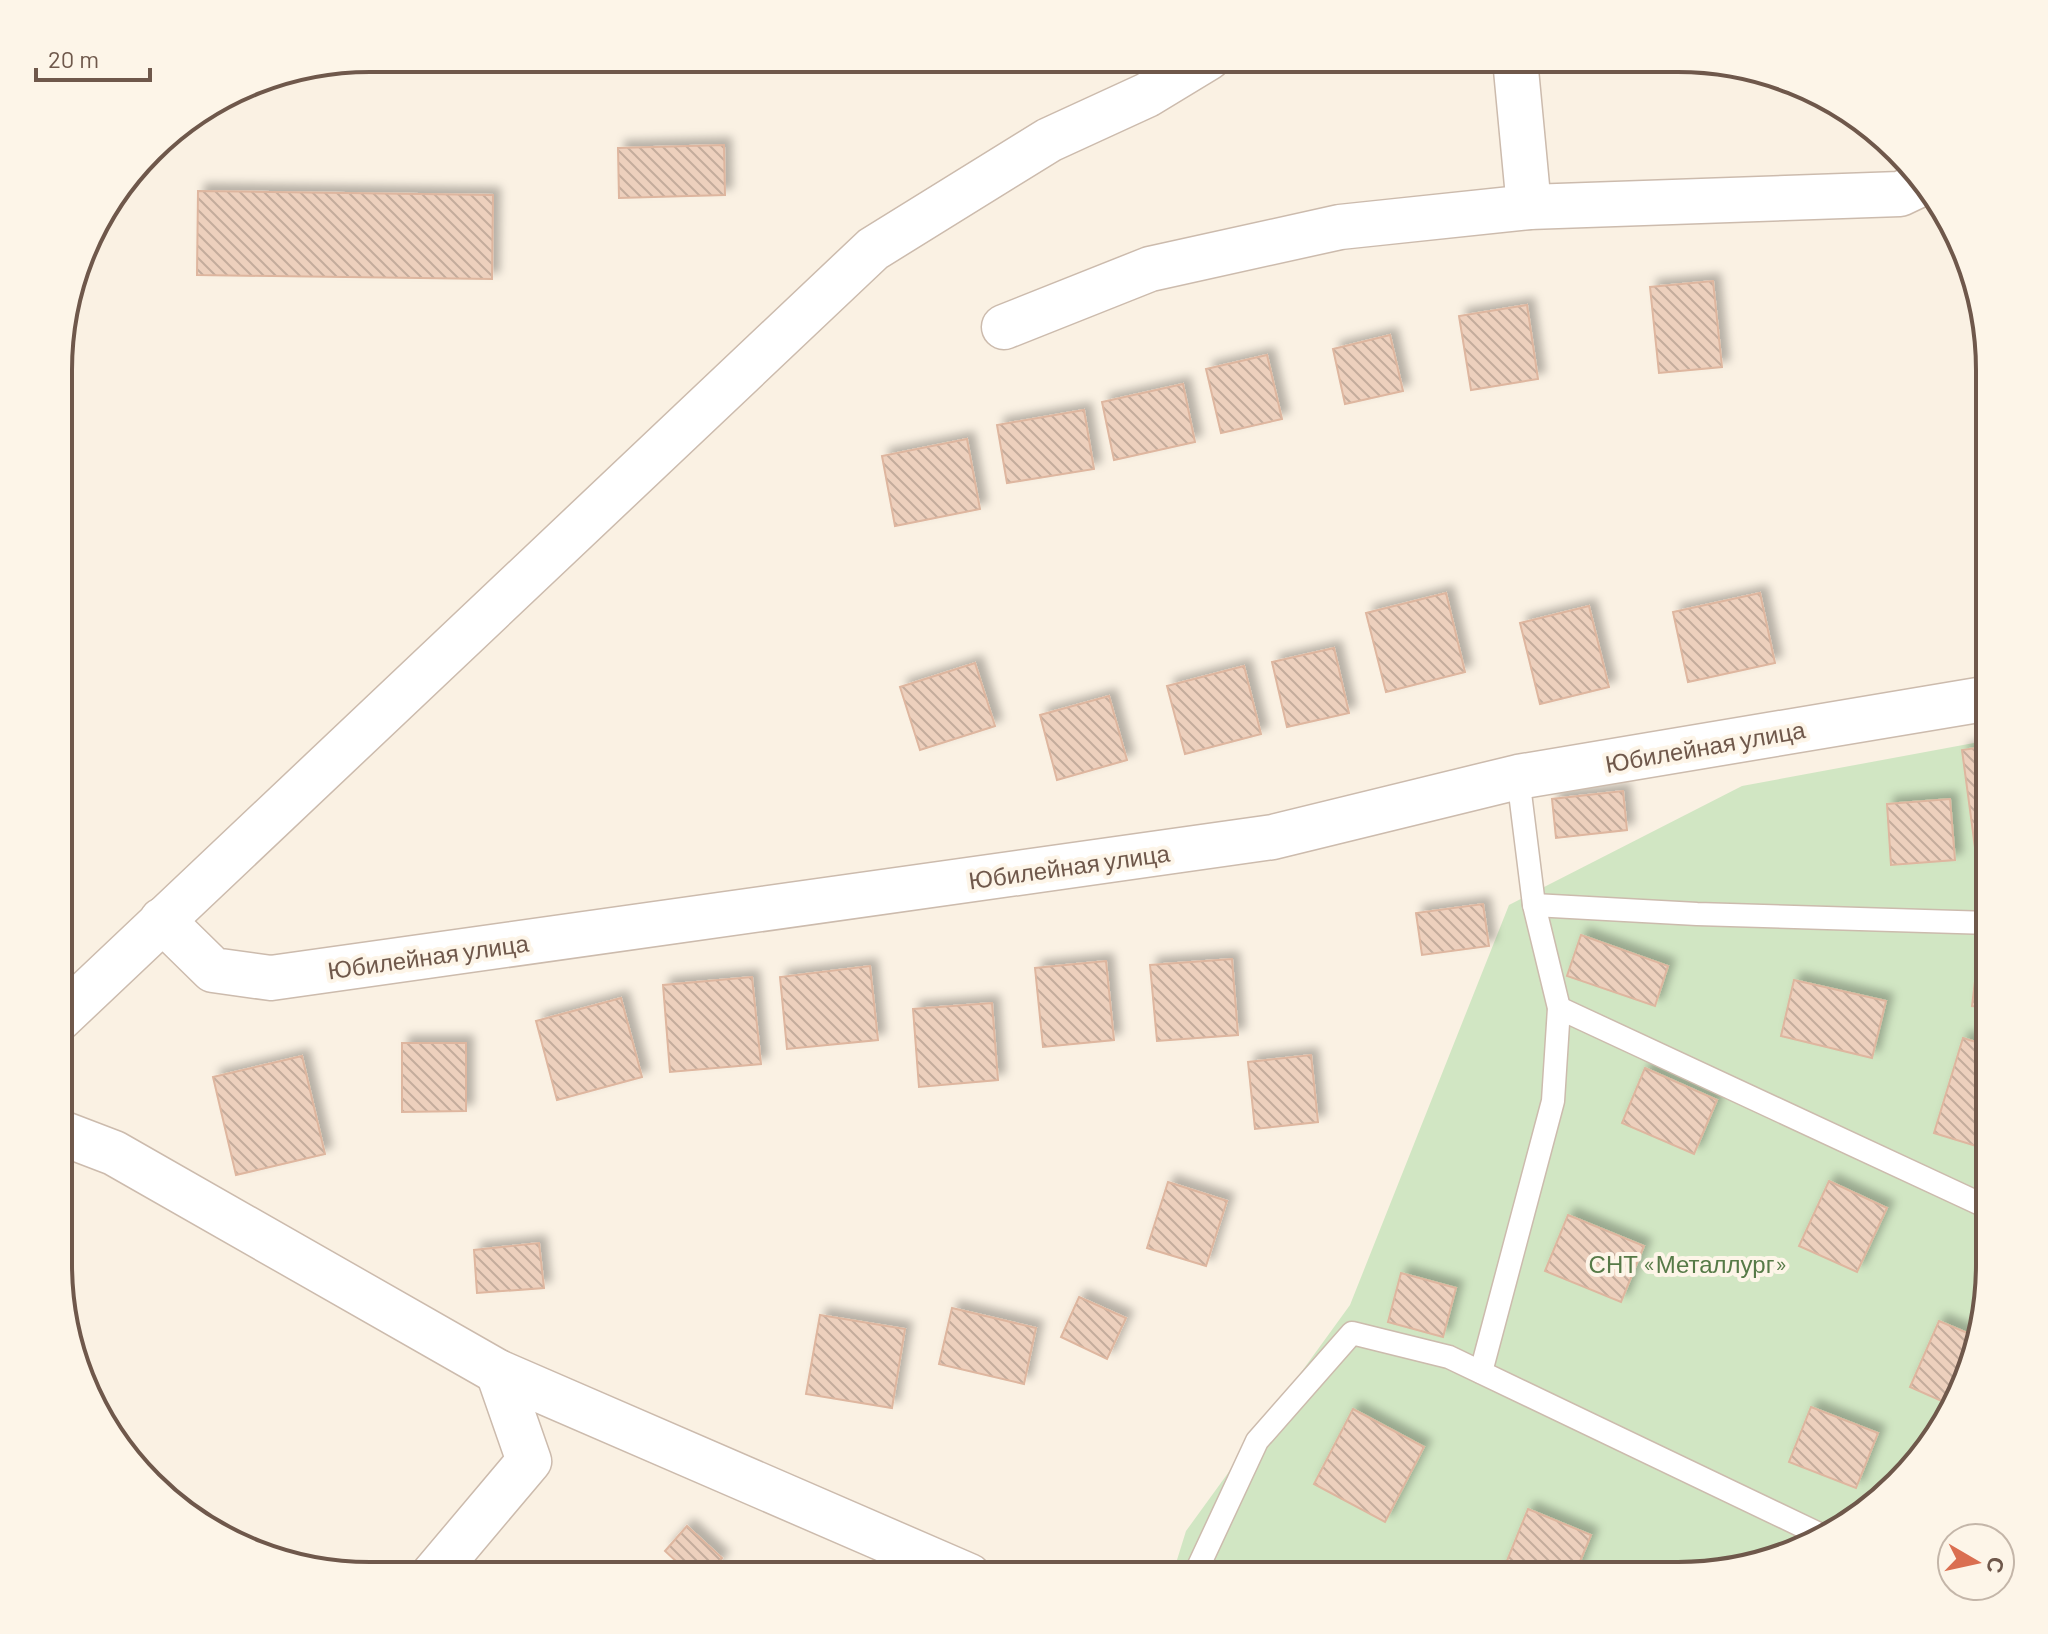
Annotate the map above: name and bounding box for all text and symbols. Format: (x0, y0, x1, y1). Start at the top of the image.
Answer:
scale bar (36, 32, 150, 82)
text: 20 m (48, 44, 99, 73)
street label: Юбилейная улица (1603, 714, 1808, 778)
street label: Юбилейная улица (967, 837, 1172, 894)
street label: Юбилейная улица (326, 927, 531, 984)
park label: СНТ «Металлург» (1589, 1249, 1787, 1278)
north arrow (1936, 1522, 2016, 1602)
text: С (1983, 1555, 2011, 1575)

